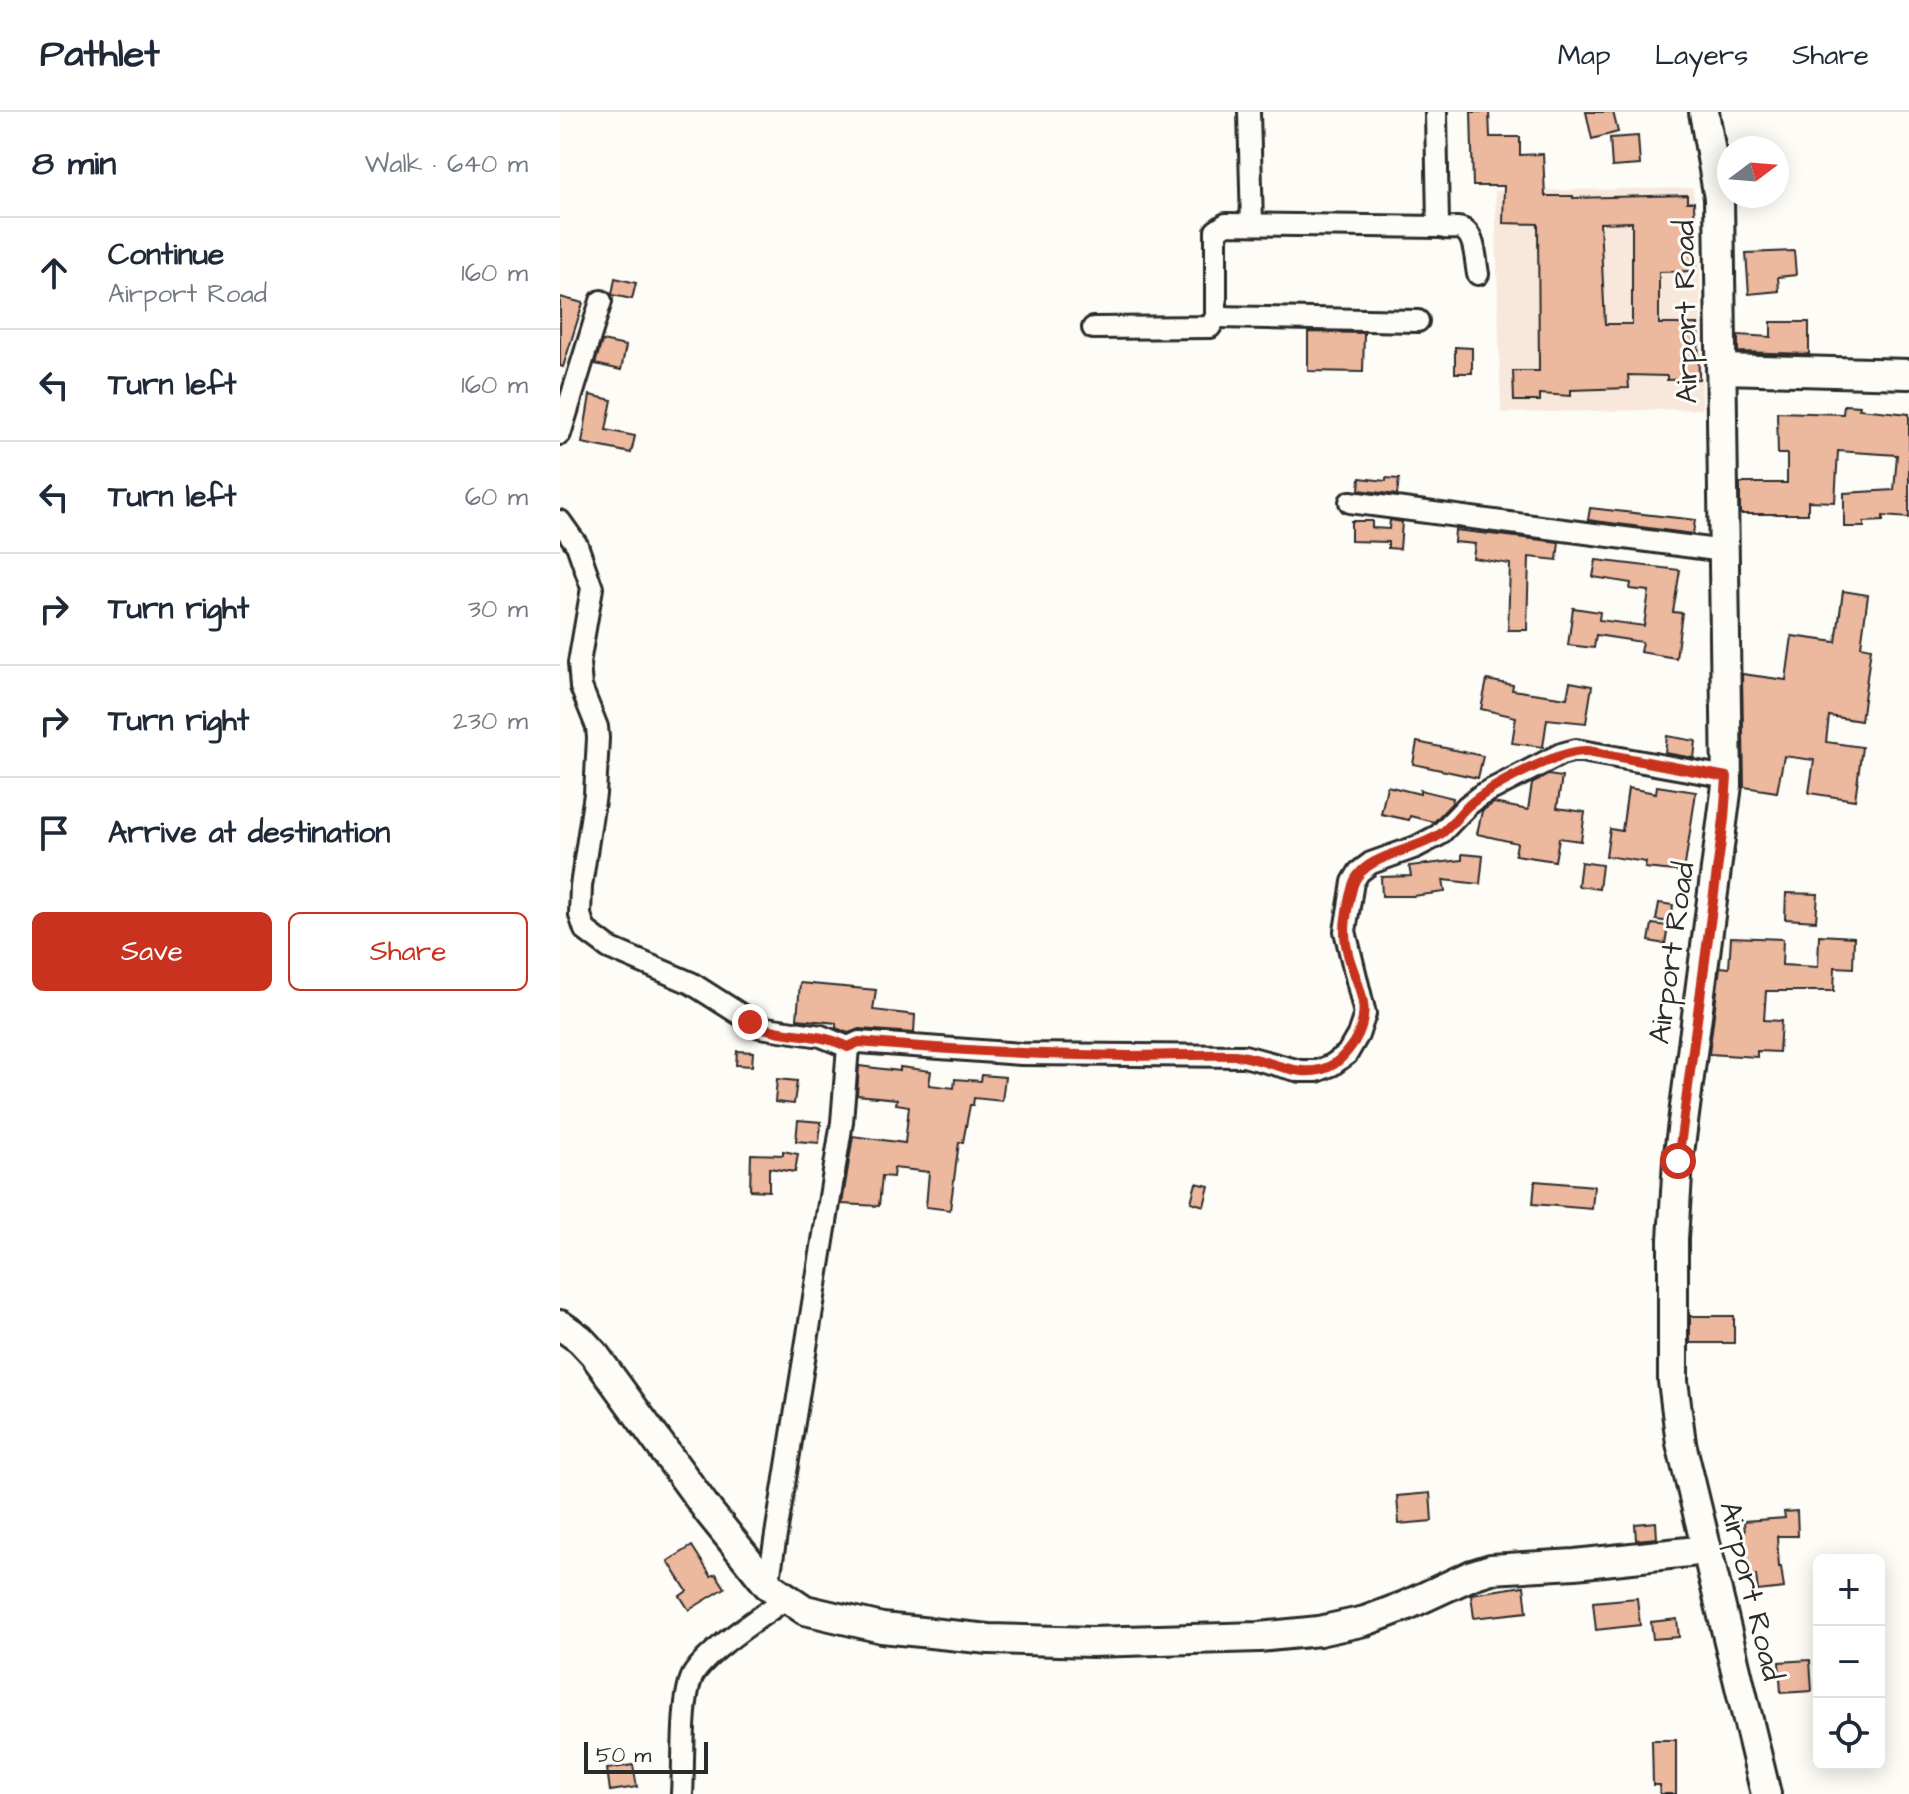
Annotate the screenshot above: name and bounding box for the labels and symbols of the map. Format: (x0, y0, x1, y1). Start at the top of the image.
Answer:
north arrow (1717, 136, 1789, 208)
street label: Airport Road (1663, 220, 1709, 404)
street label: Airport Road (1638, 859, 1706, 1047)
route end (732, 1004, 768, 1040)
route start (1660, 1143, 1696, 1179)
street label: Airport Road (1708, 1497, 1794, 1685)
scale bar (584, 1738, 708, 1774)

